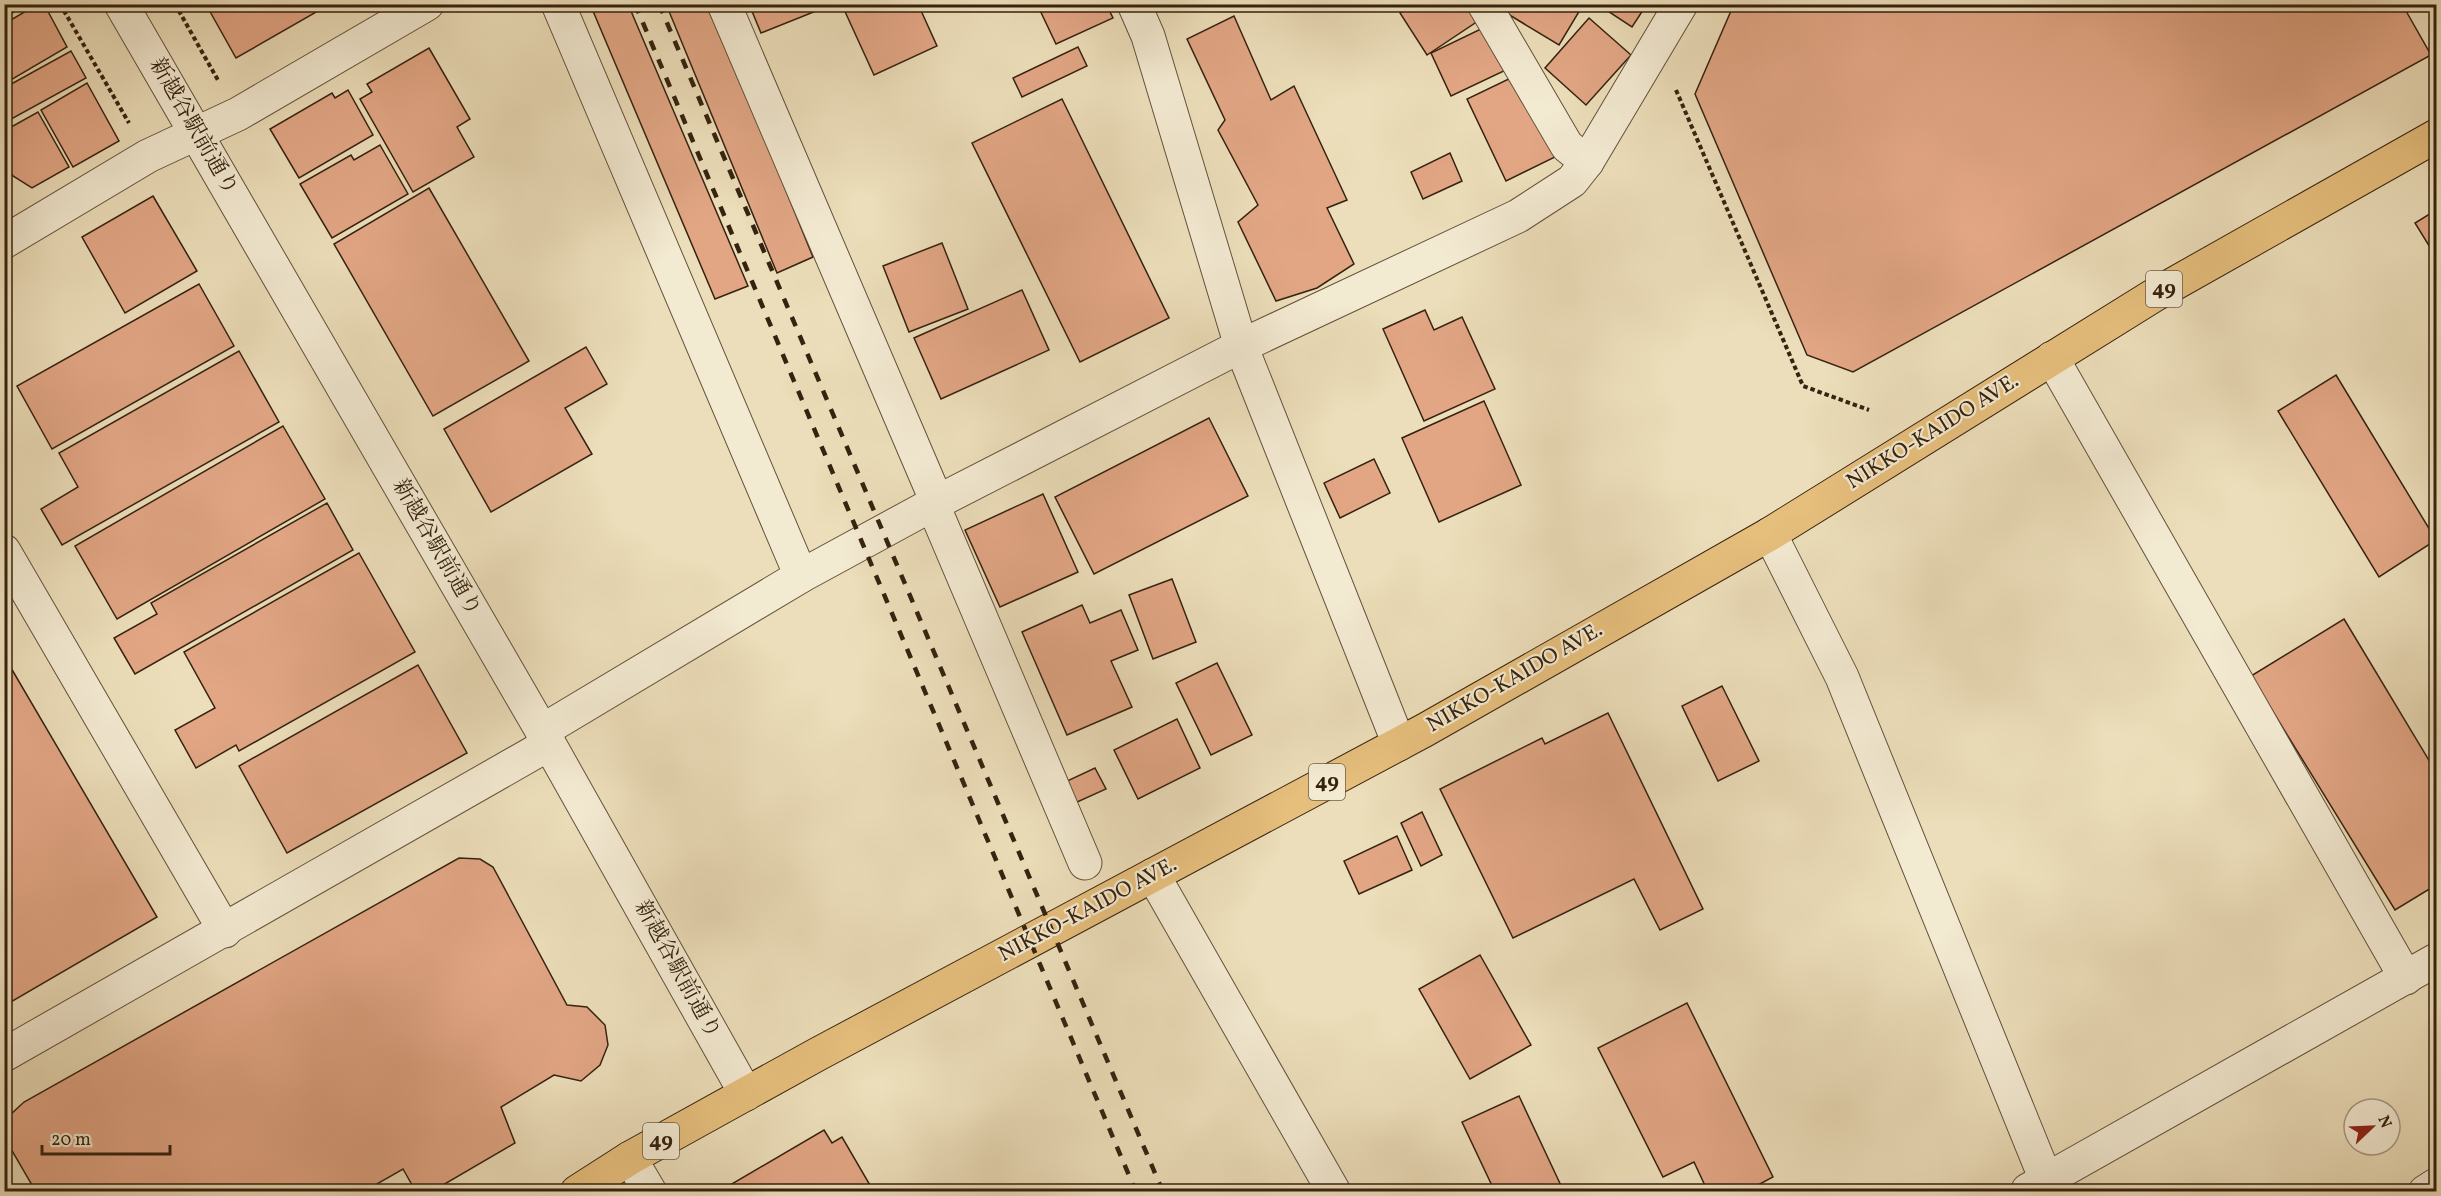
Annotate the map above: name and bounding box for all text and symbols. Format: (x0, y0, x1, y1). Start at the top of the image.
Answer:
street label: 新越谷駅前通り (141, 53, 245, 201)
road number: 49 (2146, 271, 2182, 307)
street label: NIKKO-KAIDO AVE. (1841, 366, 2025, 498)
street label: 新越谷駅前通り (384, 474, 488, 622)
street label: NIKKO-KAIDO AVE. (1421, 615, 1609, 741)
road number: 49 (1309, 764, 1345, 800)
street label: NIKKO-KAIDO AVE. (993, 850, 1183, 970)
street label: 新越谷駅前通り (626, 895, 728, 1045)
north arrow (2342, 1097, 2402, 1157)
text: N (2372, 1112, 2397, 1132)
scale bar (42, 1118, 170, 1156)
road number: 49 (643, 1123, 679, 1159)
text: 20 m (51, 1128, 91, 1153)

